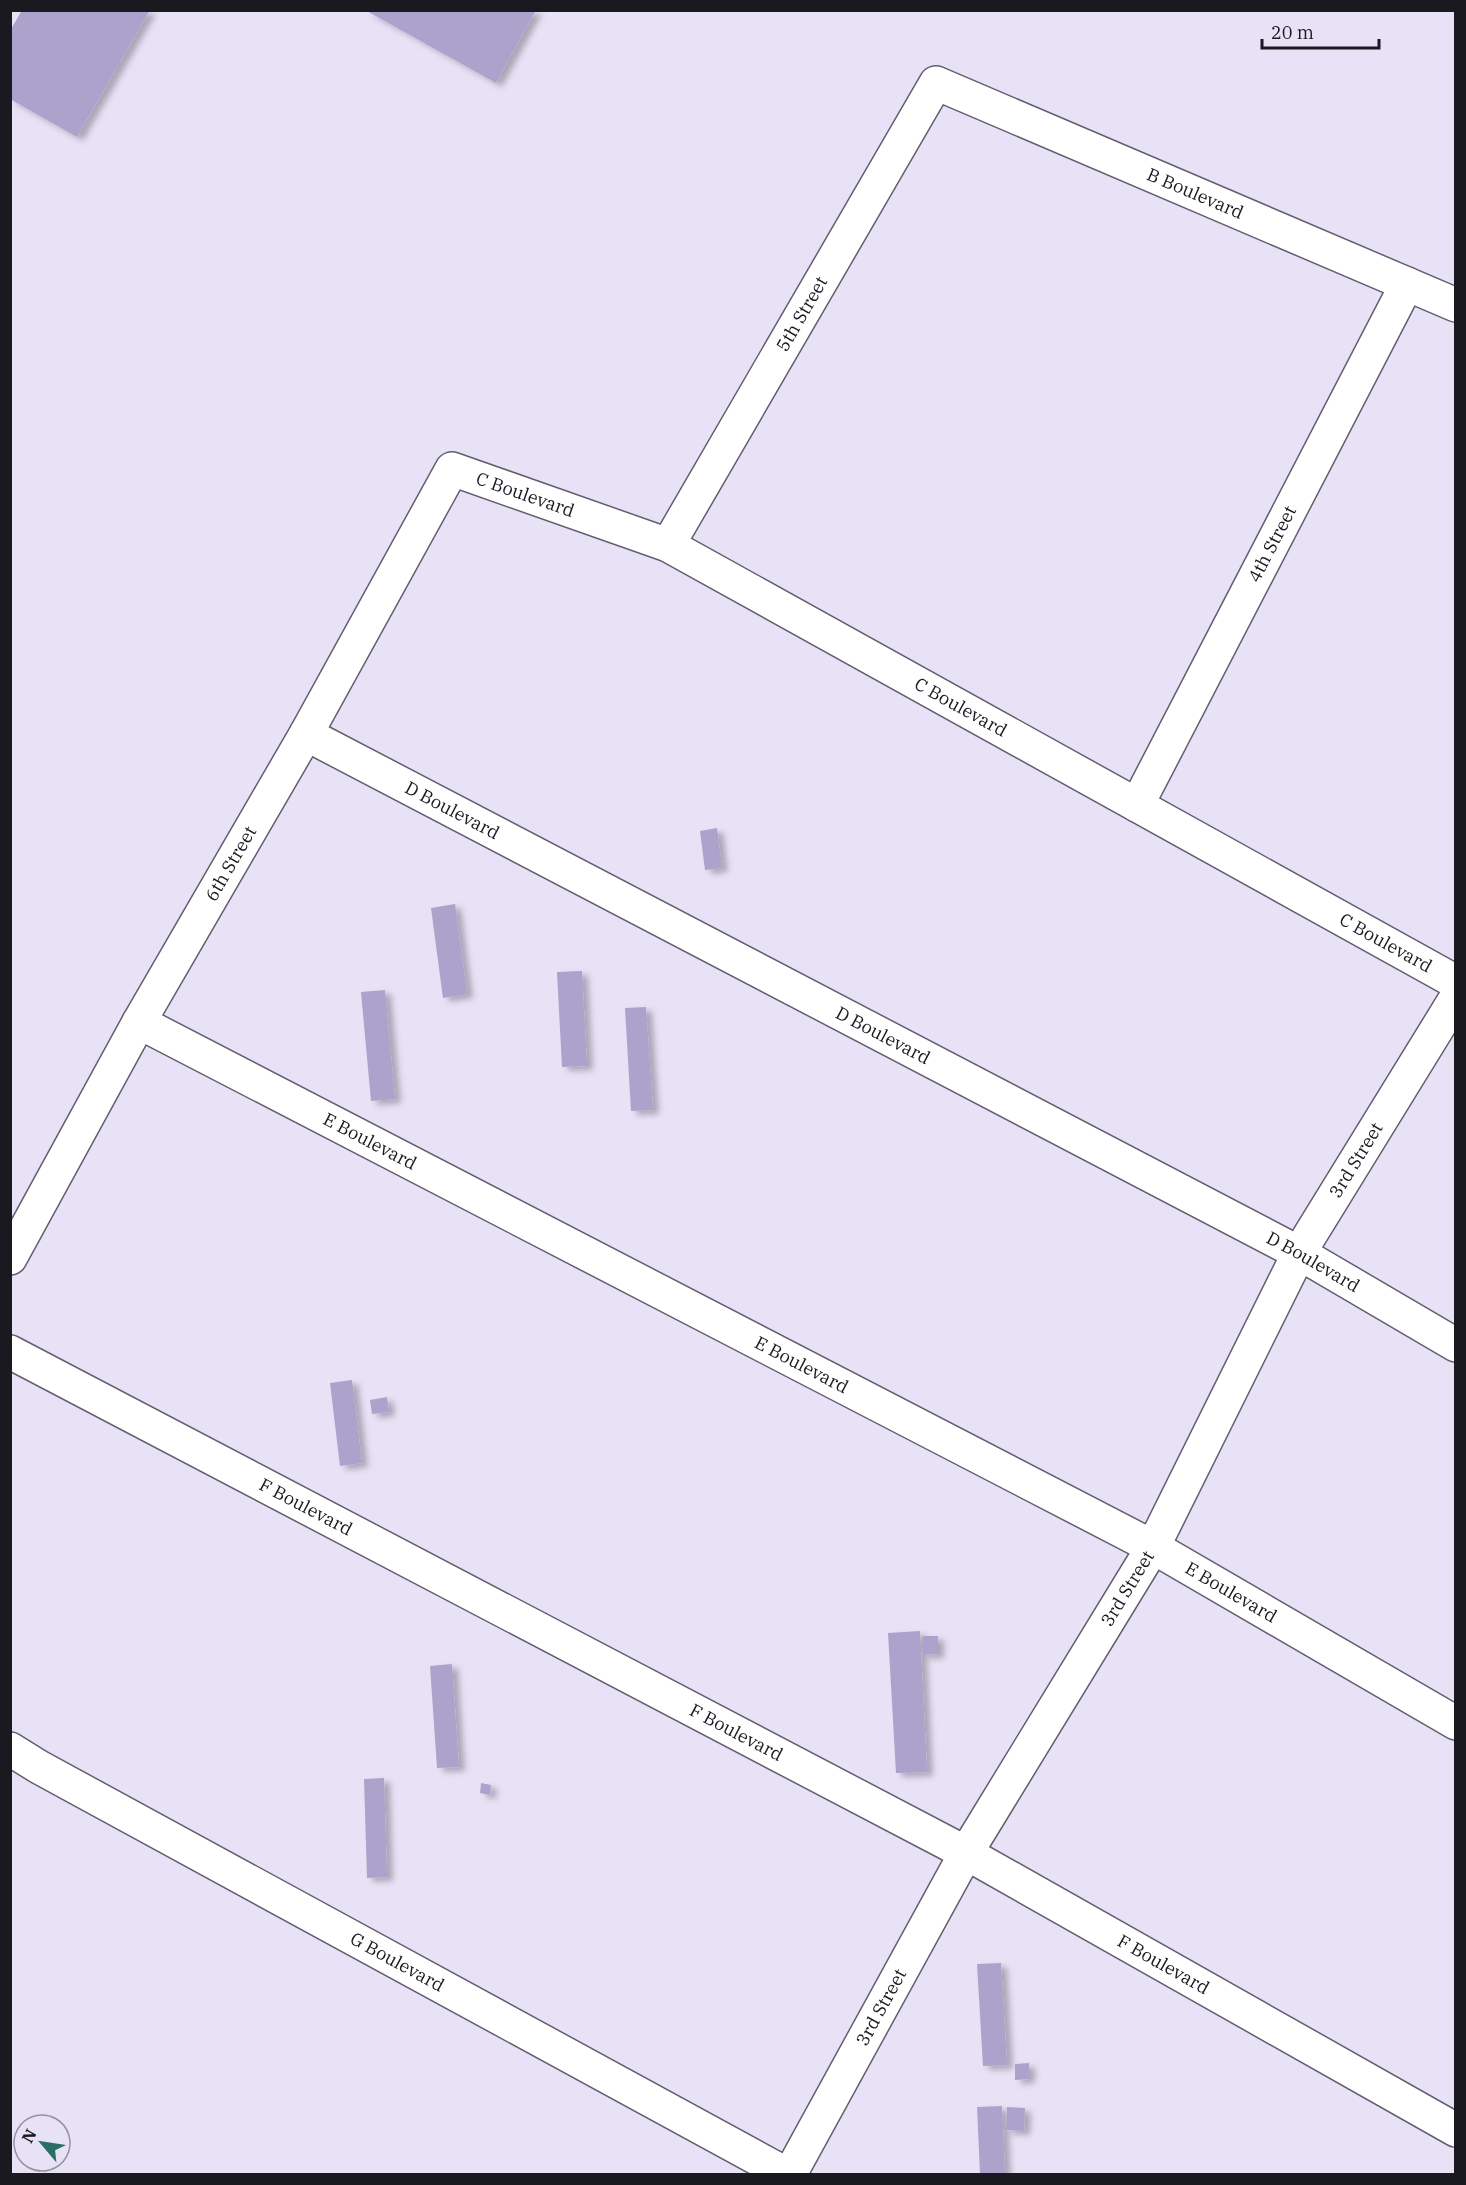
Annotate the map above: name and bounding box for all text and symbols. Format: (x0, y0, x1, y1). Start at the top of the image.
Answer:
scale bar (1262, 12, 1379, 50)
text: 20 m (1271, 21, 1314, 44)
street label: B Boulevard (1144, 162, 1247, 224)
street label: 5th Street (771, 272, 832, 356)
street label: C Boulevard (473, 466, 578, 522)
street label: 4th Street (1242, 502, 1301, 586)
street label: C Boulevard (910, 672, 1011, 742)
street label: D Boulevard (401, 776, 504, 844)
street label: 6th Street (200, 822, 261, 905)
street label: C Boulevard (1335, 908, 1436, 977)
street label: D Boulevard (832, 1001, 934, 1069)
street label: E Boulevard (319, 1107, 421, 1175)
street label: 3rd Street (1324, 1118, 1388, 1202)
street label: D Boulevard (1263, 1226, 1364, 1297)
street label: E Boulevard (751, 1331, 852, 1398)
street label: F Boulevard (256, 1473, 357, 1540)
street label: 3rd Street (1095, 1546, 1159, 1630)
street label: E Boulevard (1181, 1556, 1281, 1628)
street label: F Boulevard (686, 1698, 787, 1766)
street label: G Boulevard (346, 1927, 448, 1997)
street label: F Boulevard (1113, 1929, 1214, 1999)
street label: 3rd Street (850, 1965, 911, 2050)
north arrow (12, 2113, 72, 2173)
text: N (17, 2125, 41, 2146)

